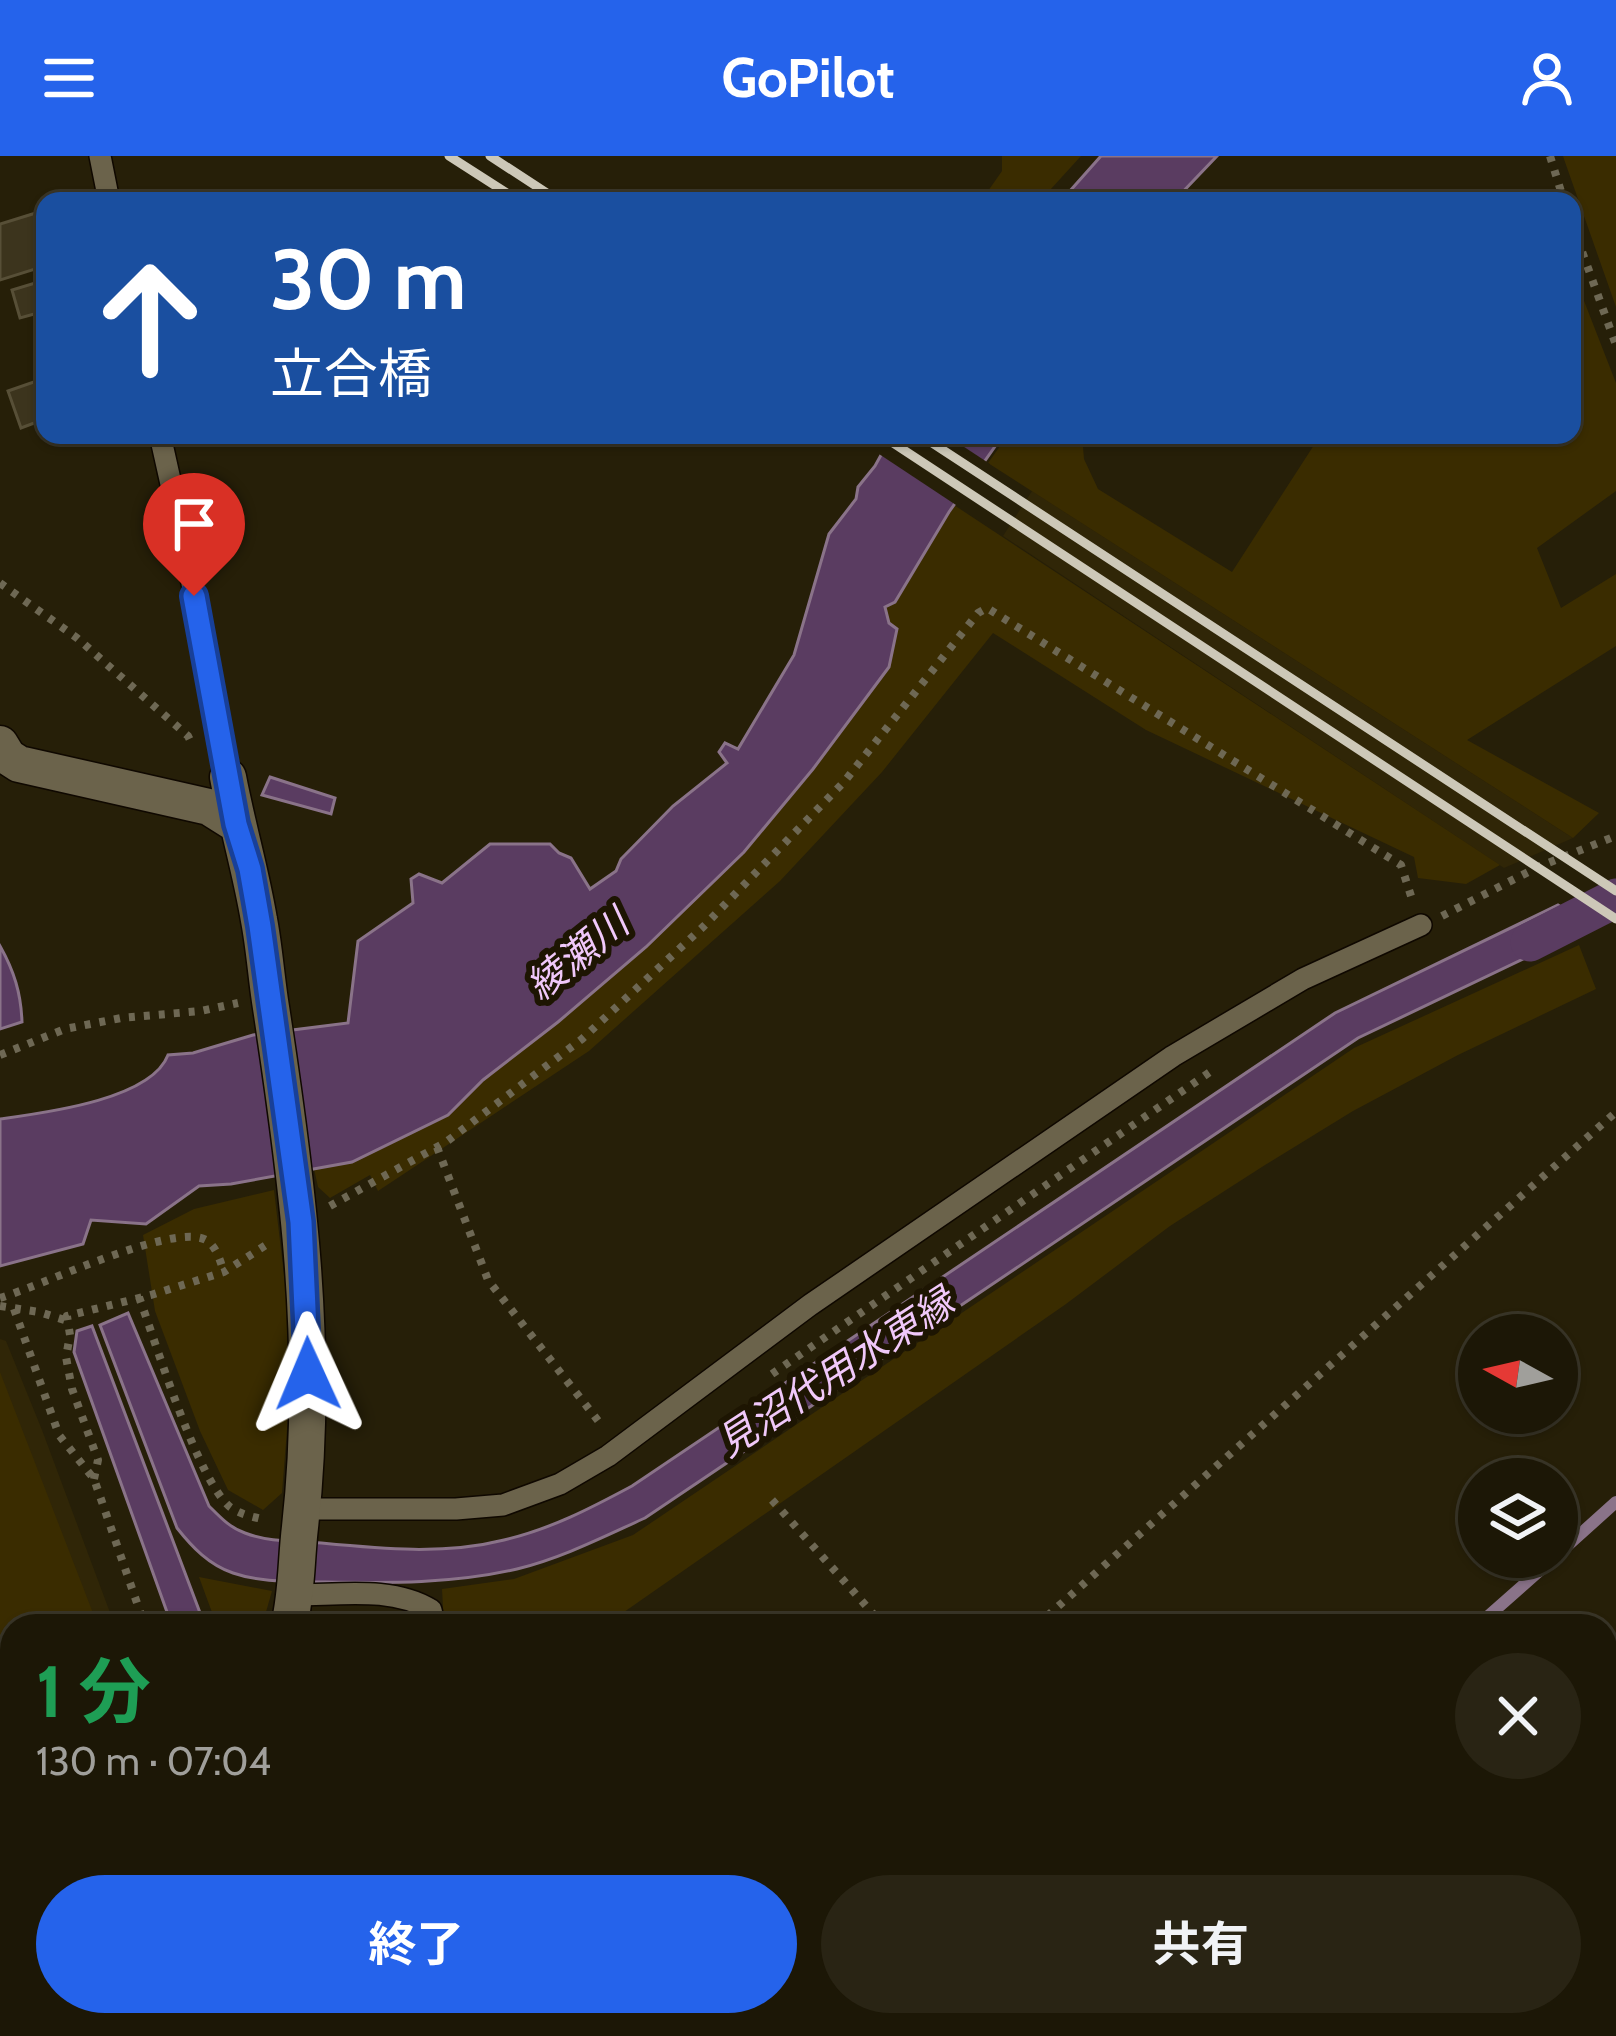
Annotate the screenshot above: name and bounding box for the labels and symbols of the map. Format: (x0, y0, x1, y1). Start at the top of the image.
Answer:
pin (143, 473, 245, 596)
water label: 綾瀬川 (516, 896, 641, 1009)
water label: 見沼代用水東縁 (707, 1275, 966, 1466)
position arrow (245, 1311, 371, 1437)
north arrow (1458, 1314, 1578, 1434)

